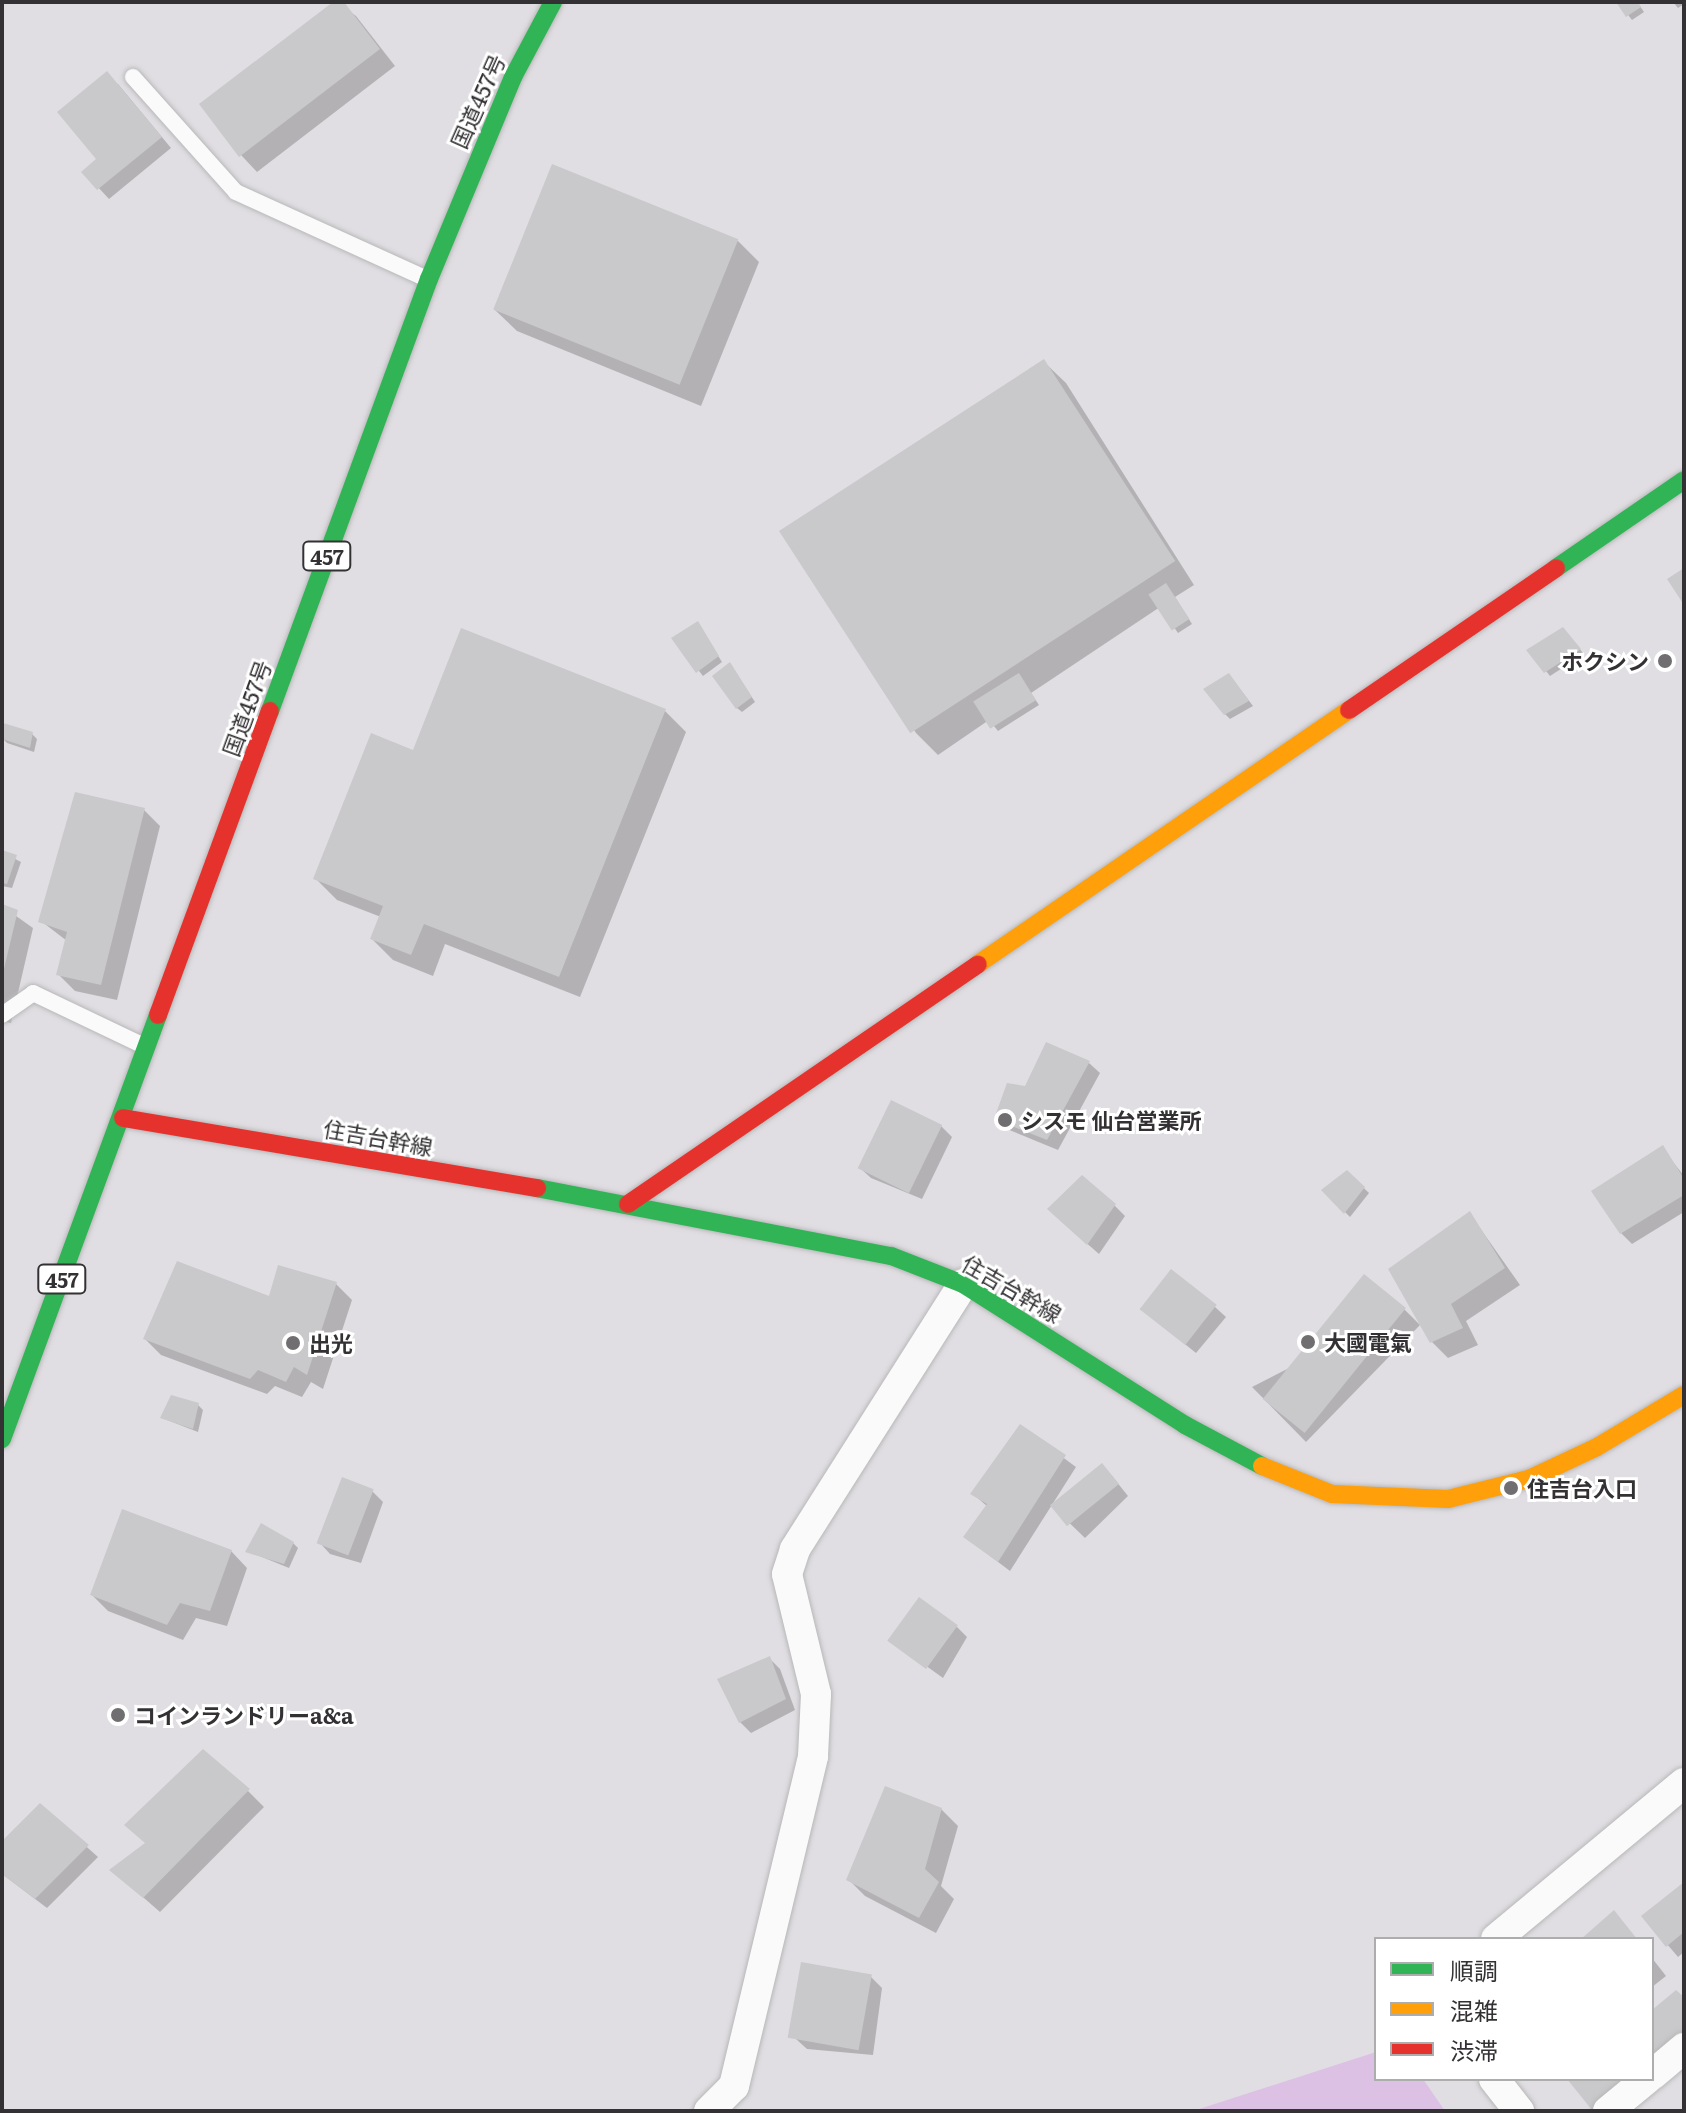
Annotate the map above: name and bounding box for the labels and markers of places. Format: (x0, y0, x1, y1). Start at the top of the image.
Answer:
place label: ホクシン (1561, 648, 1649, 674)
marker: ホクシン (1656, 652, 1674, 670)
place label: シスモ 仙台営業所 (1021, 1107, 1201, 1133)
marker: シスモ 仙台営業所 (996, 1111, 1014, 1129)
place label: 大國電氣 (1324, 1329, 1412, 1355)
place label: 出光 (309, 1330, 353, 1356)
marker: 大國電氣 (1299, 1333, 1317, 1351)
marker: 出光 (284, 1334, 302, 1352)
place label: 住吉台入口 (1527, 1475, 1637, 1501)
marker: 住吉台入口 (1502, 1479, 1520, 1497)
place label: コインランドリーa&a (134, 1702, 354, 1728)
marker: コインランドリーa&a (109, 1706, 127, 1724)

